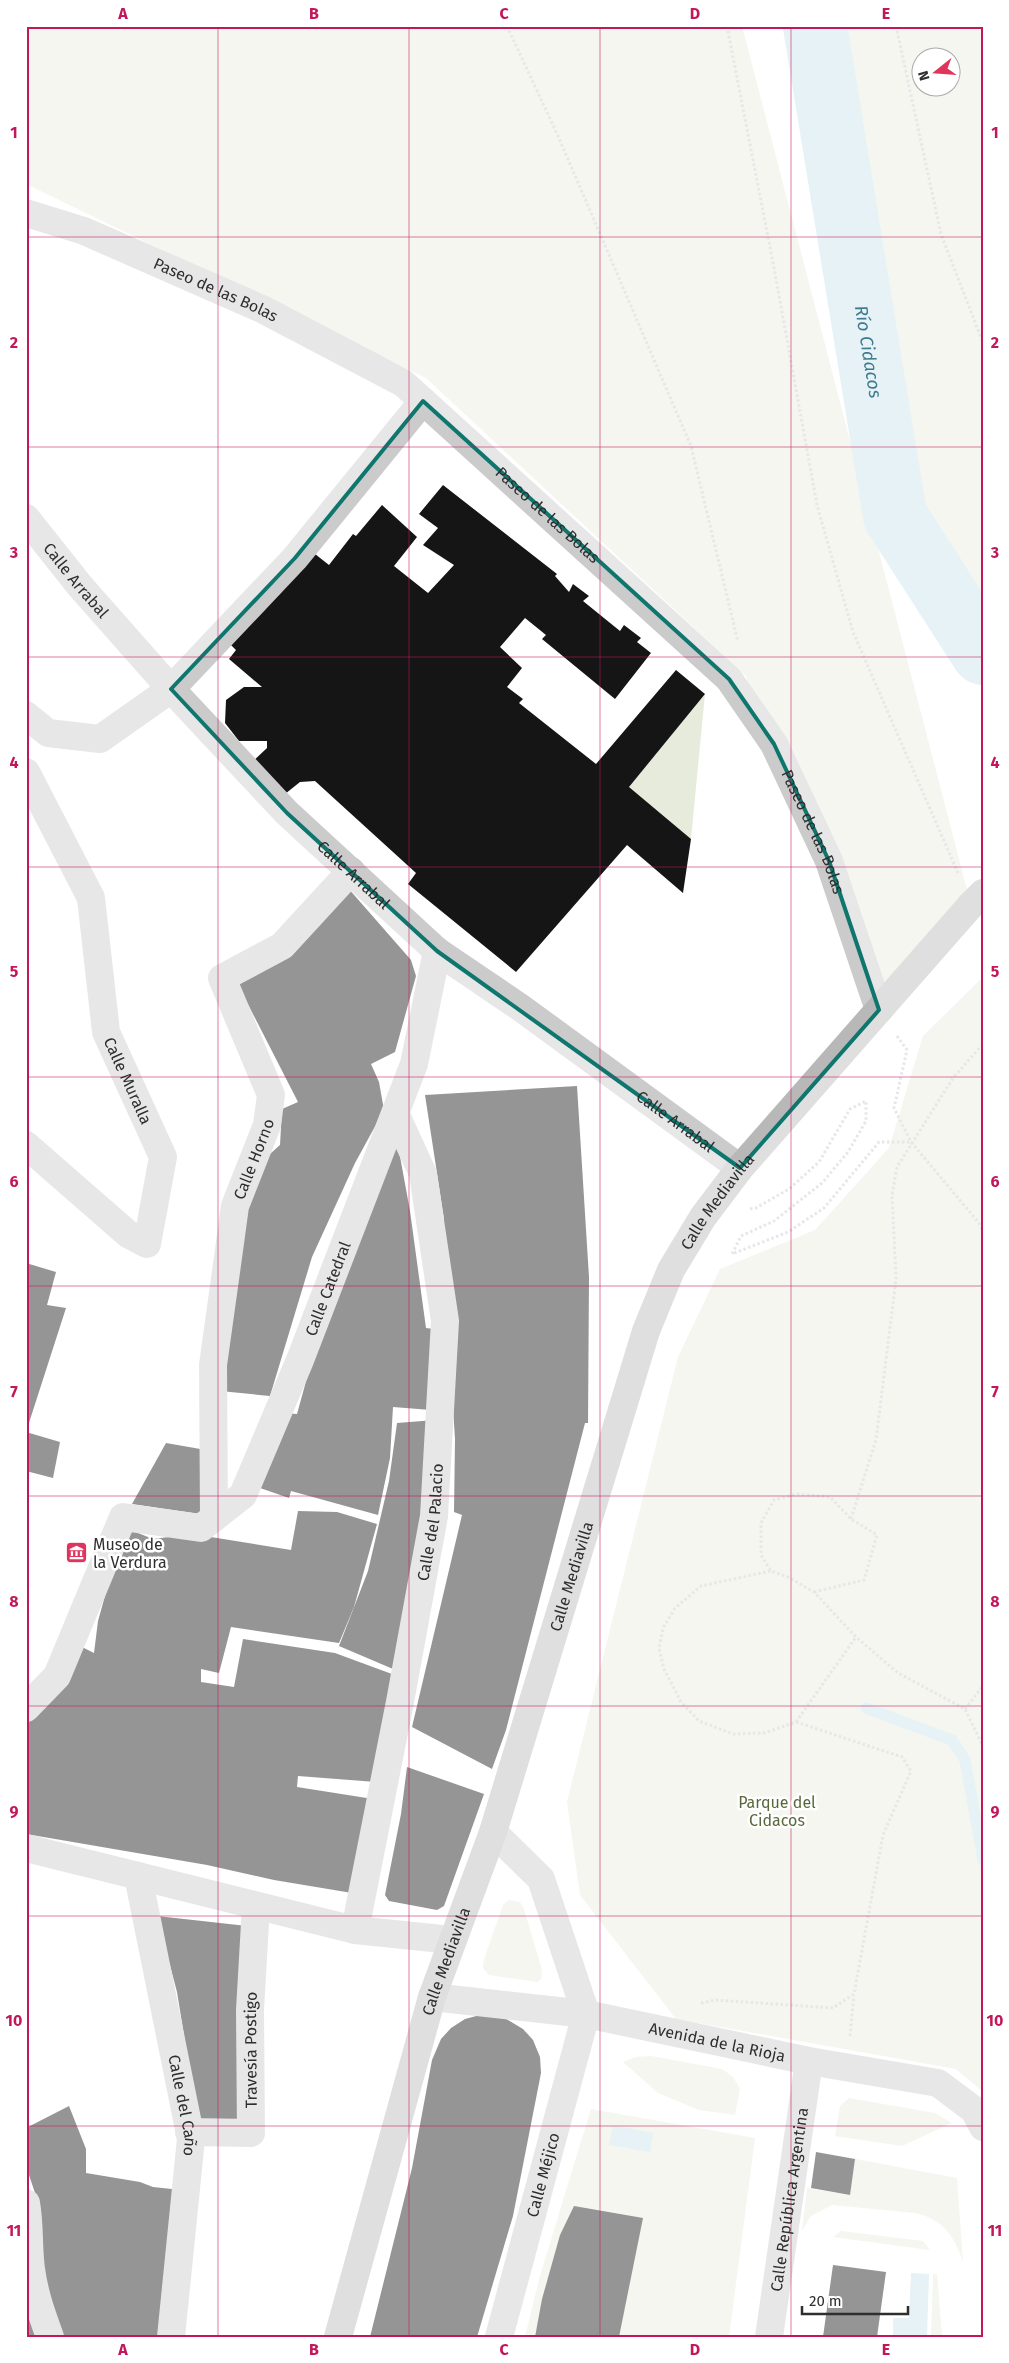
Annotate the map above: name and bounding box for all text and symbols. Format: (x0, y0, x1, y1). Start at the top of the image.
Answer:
text: A (117, 4, 128, 23)
text: B (309, 4, 319, 23)
text: C (499, 4, 509, 23)
text: D (690, 4, 700, 23)
text: E (882, 4, 890, 23)
north arrow (912, 48, 962, 98)
text: N (915, 69, 934, 83)
text: 1 (10, 123, 18, 142)
text: 1 (991, 123, 999, 142)
street label: Paseo de las Bolas (151, 254, 281, 326)
water label: Río Cidacos (850, 304, 887, 400)
text: 2 (10, 333, 18, 352)
text: 2 (991, 333, 999, 352)
street label: Paseo de las Bolas (492, 463, 604, 567)
street label: Calle Arrabal (39, 539, 113, 622)
text: 3 (9, 543, 18, 562)
text: 3 (990, 543, 999, 562)
text: 4 (9, 753, 19, 772)
text: 4 (990, 753, 1000, 772)
street label: Paseo de las Bolas (777, 767, 848, 896)
street label: Calle Arrabal (313, 837, 394, 913)
text: 5 (10, 962, 19, 981)
text: 5 (991, 962, 1000, 981)
street label: Calle Muralla (100, 1034, 156, 1127)
street label: Calle Arrabal (633, 1087, 718, 1156)
street label: Calle Horno (230, 1118, 278, 1202)
street label: Calle Mediavilla (677, 1150, 758, 1253)
text: 6 (9, 1172, 19, 1191)
text: 6 (990, 1172, 1000, 1191)
street label: Calle Catedral (301, 1238, 355, 1339)
text: 7 (10, 1382, 18, 1401)
text: 7 (991, 1382, 999, 1401)
street label: Calle del Palacio (413, 1463, 447, 1583)
street label: Calle Mediavilla (546, 1519, 597, 1634)
place label: Museo de la Verdura (93, 1535, 167, 1572)
museum icon: Museo de la Verdura (65, 1541, 89, 1565)
text: 8 (9, 1592, 19, 1611)
text: 8 (990, 1592, 1000, 1611)
park label: Parque del Cidacos (738, 1793, 816, 1830)
text: 9 (10, 1802, 19, 1821)
text: 9 (991, 1802, 1000, 1821)
street label: Calle Mediavilla (418, 1905, 474, 2018)
street label: Travesía Postigo (241, 1991, 261, 2108)
text: 10 (6, 2011, 22, 2030)
text: 10 (987, 2011, 1003, 2030)
street label: Avenida de la Rioja (647, 2019, 787, 2066)
street label: Calle del Caño (164, 2053, 200, 2157)
street label: Calle República Argentina (767, 2106, 812, 2293)
street label: Calle Méjico (523, 2131, 564, 2219)
text: 11 (7, 2221, 21, 2240)
text: 11 (988, 2221, 1002, 2240)
scale bar (802, 2283, 908, 2315)
text: 20 m (809, 2292, 842, 2310)
text: A (117, 2340, 128, 2359)
text: B (309, 2340, 319, 2359)
text: C (499, 2340, 509, 2359)
text: D (690, 2340, 700, 2359)
text: E (882, 2340, 890, 2359)

